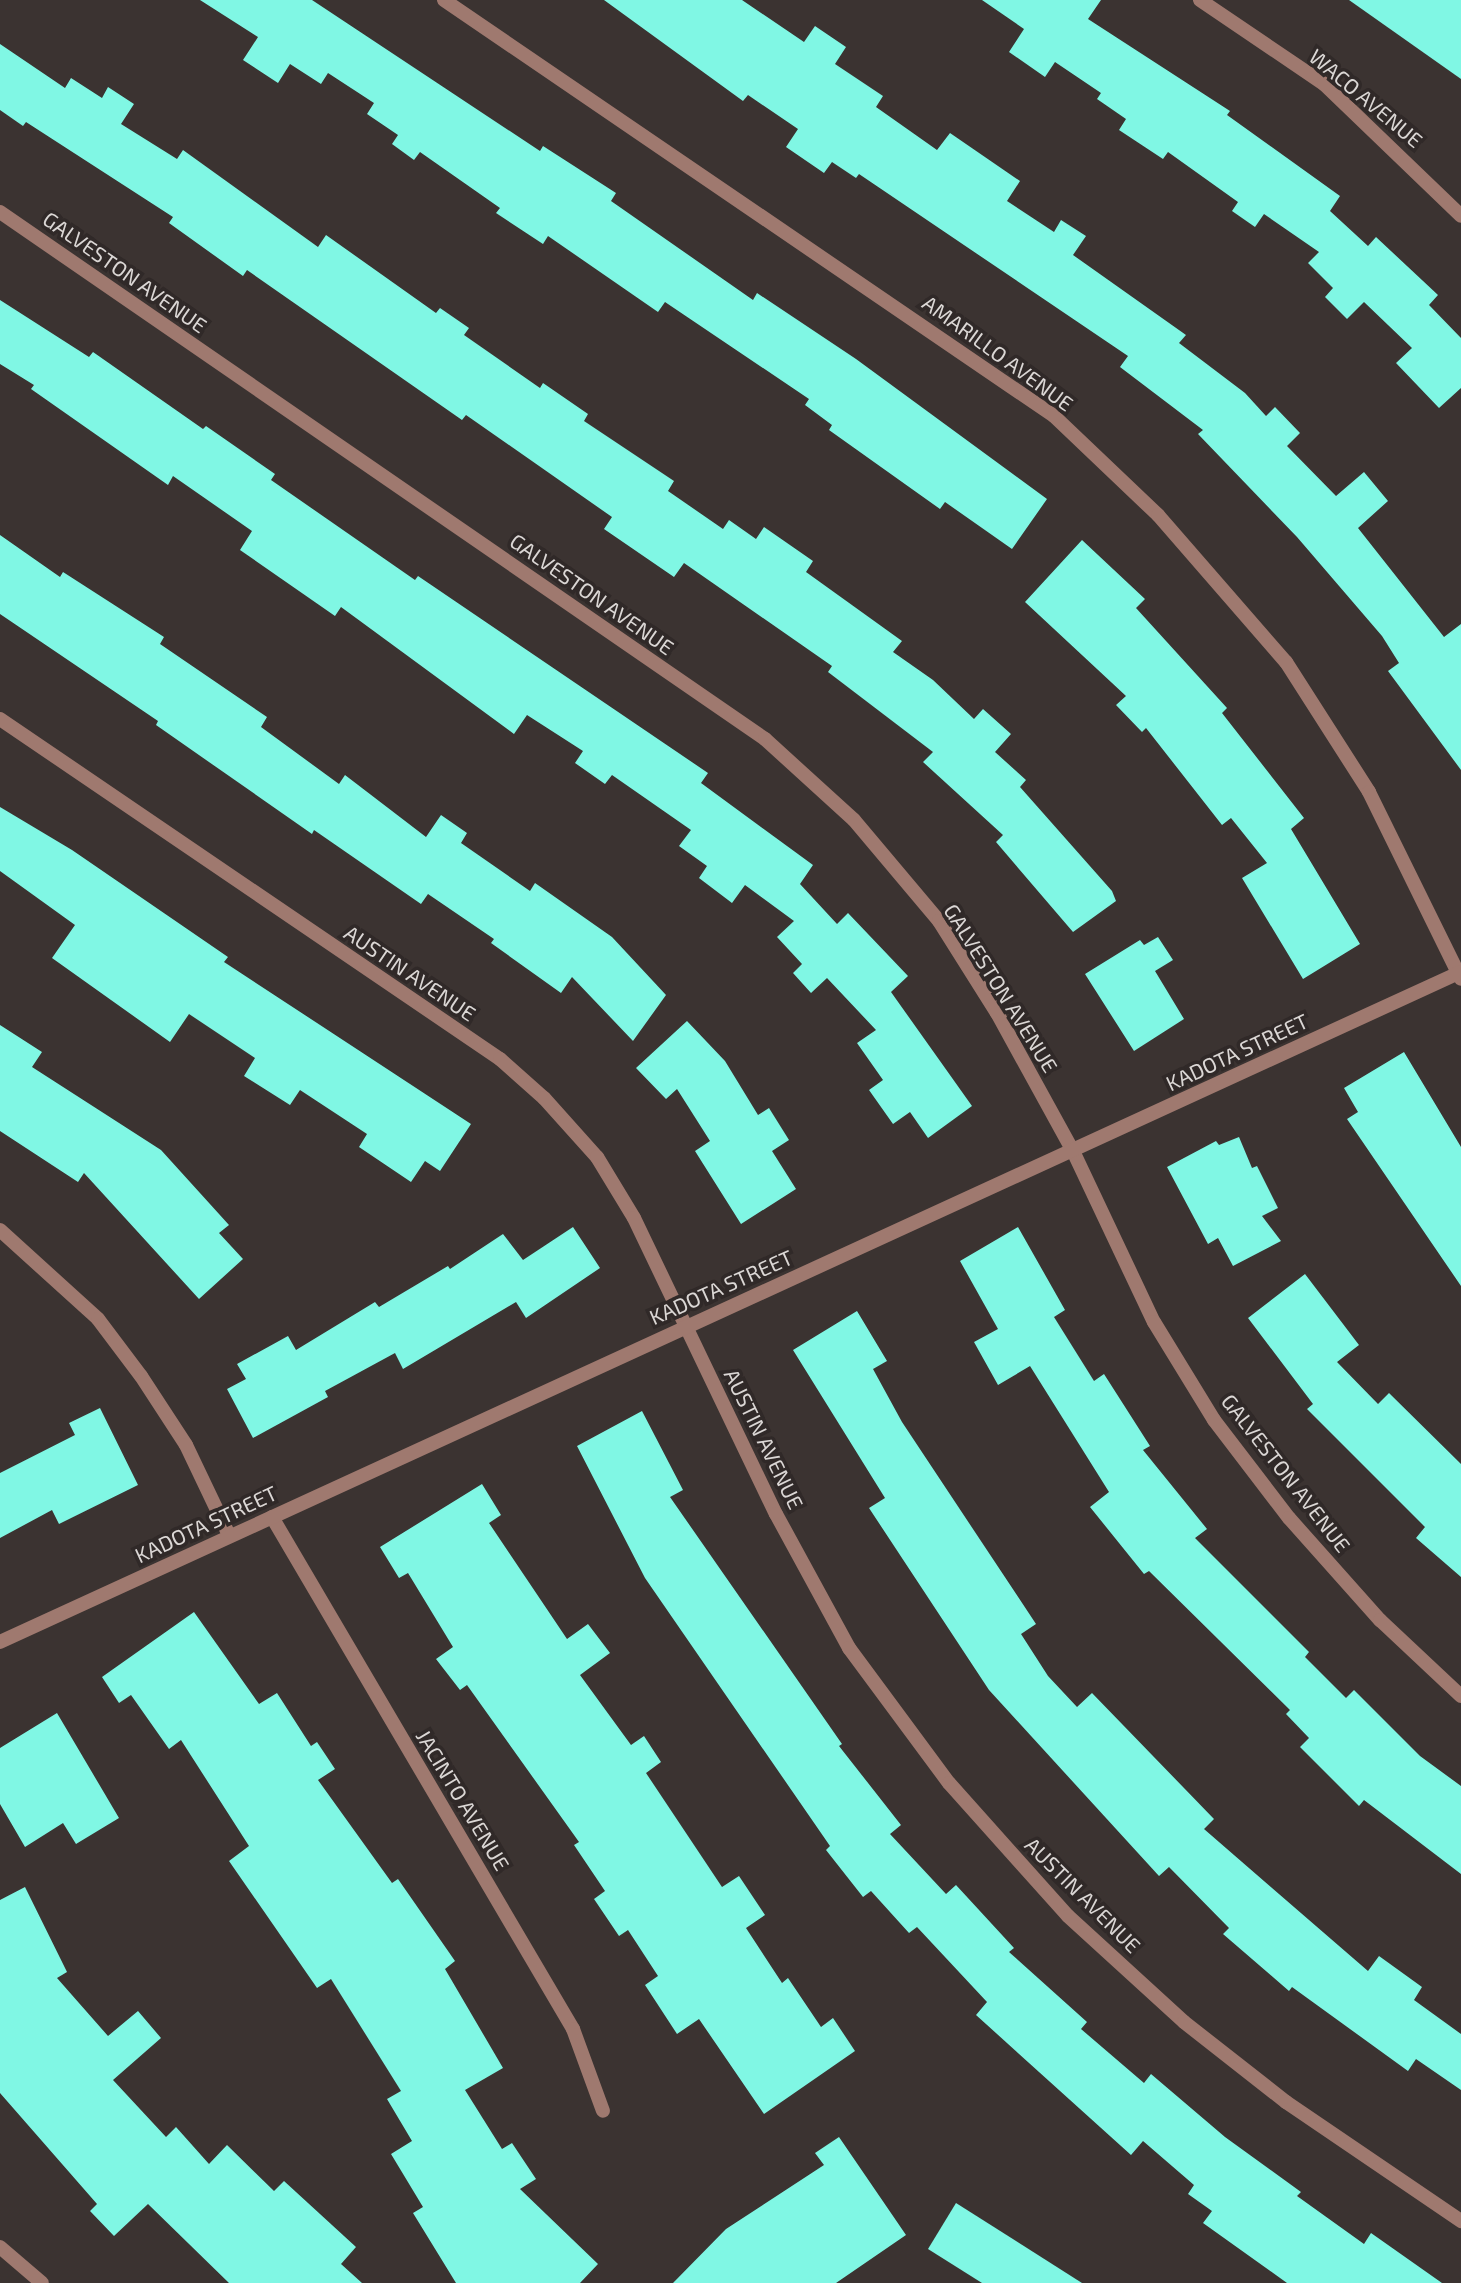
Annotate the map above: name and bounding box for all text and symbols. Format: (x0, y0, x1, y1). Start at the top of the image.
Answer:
street label: WACO AVENUE (1304, 43, 1428, 153)
street label: GALVESTON AVENUE (38, 206, 212, 338)
street label: AMARILLO AVENUE (918, 290, 1078, 416)
street label: GALVESTON AVENUE (505, 528, 679, 660)
street label: GALVESTON AVENUE (939, 899, 1063, 1077)
street label: AUSTIN AVENUE (339, 920, 481, 1026)
street label: KADOTA STREET (1162, 1008, 1312, 1096)
street label: KADOTA STREET (645, 1244, 797, 1330)
street label: AUSTIN AVENUE (719, 1365, 809, 1513)
street label: GALVESTON AVENUE (1216, 1389, 1356, 1557)
street label: KADOTA STREET (131, 1480, 281, 1568)
street label: JACINTO AVENUE (411, 1725, 515, 1875)
street label: AUSTIN AVENUE (1020, 1832, 1146, 1958)

